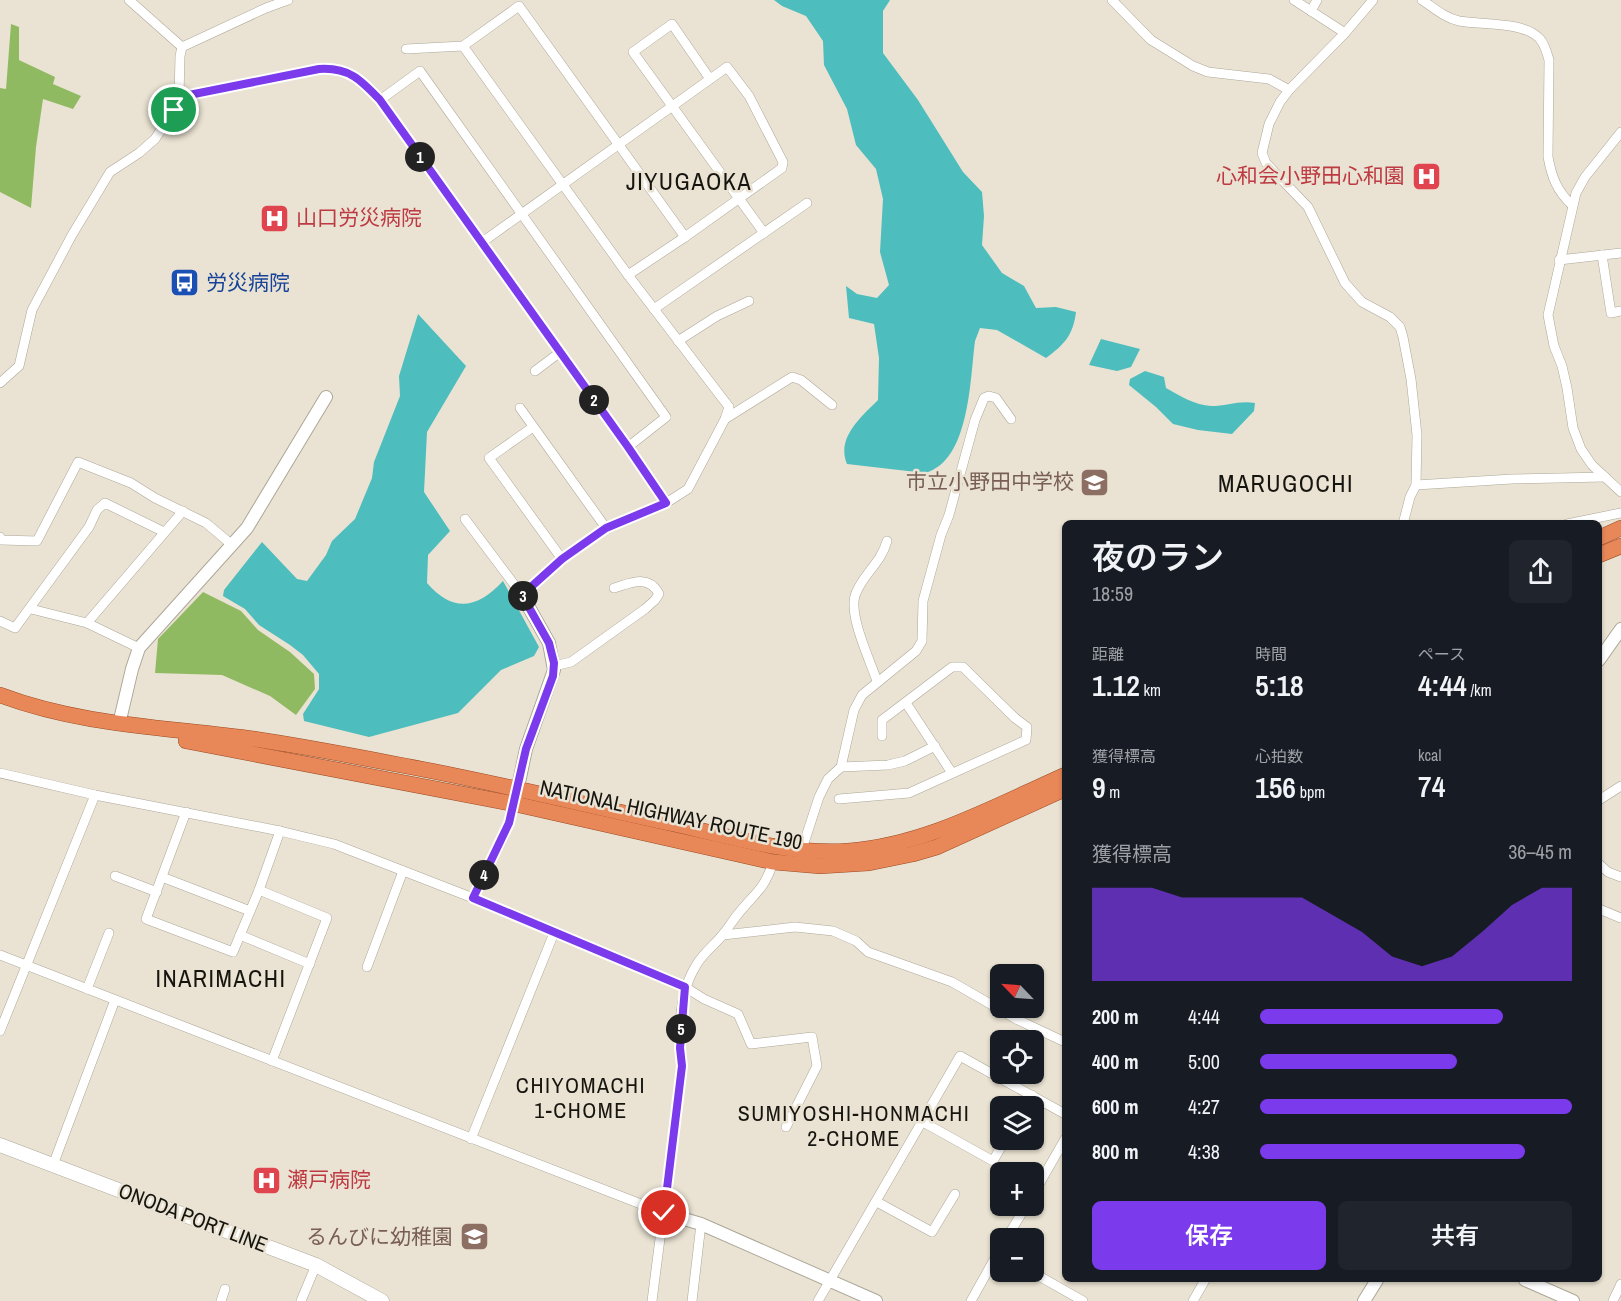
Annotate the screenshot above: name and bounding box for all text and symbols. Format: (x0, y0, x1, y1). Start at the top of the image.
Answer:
pin (148, 84, 199, 135)
icon: arrive (157, 93, 190, 126)
pin: 1 (405, 142, 435, 172)
text: 1 (416, 146, 424, 168)
hospital icon: 心和会小野田心和園 (1410, 160, 1442, 192)
place label: 心和会小野田心和園 (1216, 161, 1405, 190)
district label: JIYUGAOKA (626, 165, 752, 197)
hospital icon: 山口労災病院 (259, 202, 291, 234)
place label: 山口労災病院 (296, 203, 422, 232)
bus stop icon: 労災病院 (169, 267, 201, 299)
place label: 労災病院 (206, 268, 290, 297)
pin: 2 (579, 385, 609, 415)
text: 2 (590, 389, 598, 411)
school or university icon: 市立小野田中学校 (1079, 466, 1111, 498)
place label: 市立小野田中学校 (906, 467, 1074, 496)
district label: MARUGOCHI (1218, 467, 1354, 499)
text: 夜のラン (1092, 535, 1224, 579)
button: share (1509, 540, 1572, 603)
text: 18:59 (1092, 580, 1133, 607)
pin: 3 (508, 581, 538, 611)
text: 3 (519, 585, 527, 607)
text: 距離 (1092, 643, 1124, 665)
text: 時間 (1255, 643, 1287, 665)
text: ペース (1418, 643, 1465, 665)
text: 1.12 (1092, 665, 1140, 705)
text: 5:18 (1255, 665, 1304, 705)
text: 4:44 (1418, 665, 1467, 705)
text: km (1140, 679, 1161, 701)
text: /km (1467, 679, 1492, 701)
text: kcal (1418, 744, 1441, 766)
text: 獲得標高 (1092, 745, 1156, 767)
text: 心拍数 (1255, 745, 1303, 767)
text: 74 (1418, 766, 1445, 806)
text: 9 (1092, 767, 1106, 807)
text: 156 (1255, 767, 1296, 807)
street label: NATIONAL HIGHWAY ROUTE 190 (537, 773, 805, 857)
text: m (1106, 781, 1120, 803)
text: bpm (1296, 781, 1325, 803)
text: 36–45 m (1508, 838, 1572, 865)
text: 獲得標高 (1092, 840, 1172, 867)
pin: 4 (469, 860, 499, 890)
text: 4 (480, 864, 488, 886)
district label: INARIMACHI (156, 962, 286, 994)
north arrow (990, 964, 1044, 1018)
map controls (990, 964, 1044, 1282)
text: 200 m (1092, 1003, 1139, 1030)
text: 4:44 (1188, 1003, 1220, 1030)
pin: 5 (666, 1014, 696, 1044)
text: 5 (677, 1018, 685, 1040)
button: locate (990, 1030, 1044, 1084)
text: 400 m (1092, 1048, 1139, 1075)
text: 5:00 (1188, 1048, 1220, 1075)
district label: CHIYOMACHI 1-CHOME (516, 1070, 646, 1125)
text: 600 m (1092, 1093, 1139, 1120)
text: 4:27 (1188, 1093, 1220, 1120)
button: layers (990, 1096, 1044, 1150)
district label: SUMIYOSHI-HONMACHI 2-CHOME (738, 1098, 970, 1153)
text: 800 m (1092, 1138, 1139, 1165)
text: 4:38 (1188, 1138, 1220, 1165)
button: + (990, 1162, 1044, 1216)
hospital icon: 瀬戸病院 (250, 1164, 282, 1196)
place label: 瀬戸病院 (287, 1165, 371, 1194)
street label: ONODA PORT LINE (115, 1176, 272, 1259)
pin (638, 1187, 689, 1238)
icon: check (647, 1196, 680, 1229)
button: 保存 (1092, 1201, 1326, 1270)
button: 共有 (1338, 1201, 1572, 1270)
school or university icon: るんびに幼稚園 (458, 1221, 490, 1253)
place label: るんびに幼稚園 (306, 1222, 453, 1251)
button: − (990, 1228, 1044, 1282)

